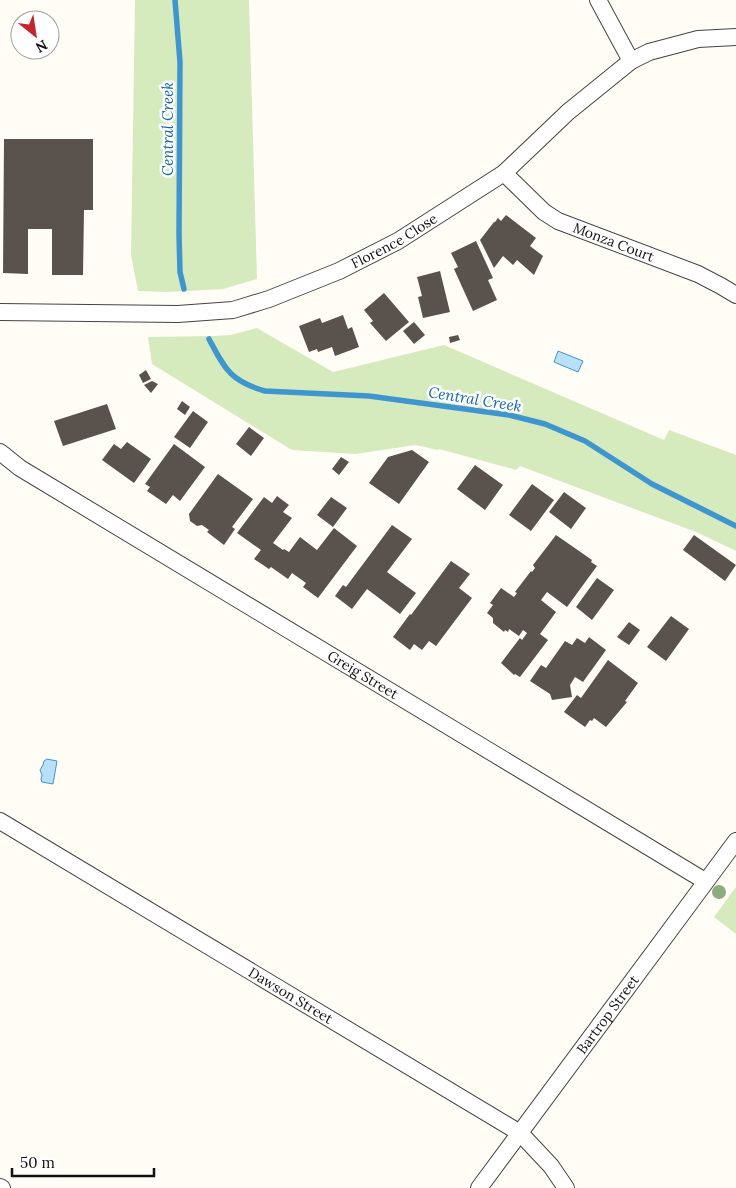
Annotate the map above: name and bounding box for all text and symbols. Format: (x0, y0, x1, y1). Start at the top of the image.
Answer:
north arrow (10, 10, 60, 60)
text: N (32, 36, 51, 57)
water label: Central Creek (158, 82, 177, 176)
street label: Florence Close (348, 209, 441, 272)
street label: Monza Court (570, 219, 657, 266)
water label: Central Creek (427, 382, 523, 416)
street label: Greig Street (324, 647, 402, 703)
street label: Dawson Street (245, 963, 337, 1028)
street label: Bartrop Street (573, 971, 643, 1057)
scale bar (12, 1146, 155, 1178)
text: 50 m (20, 1153, 55, 1172)

